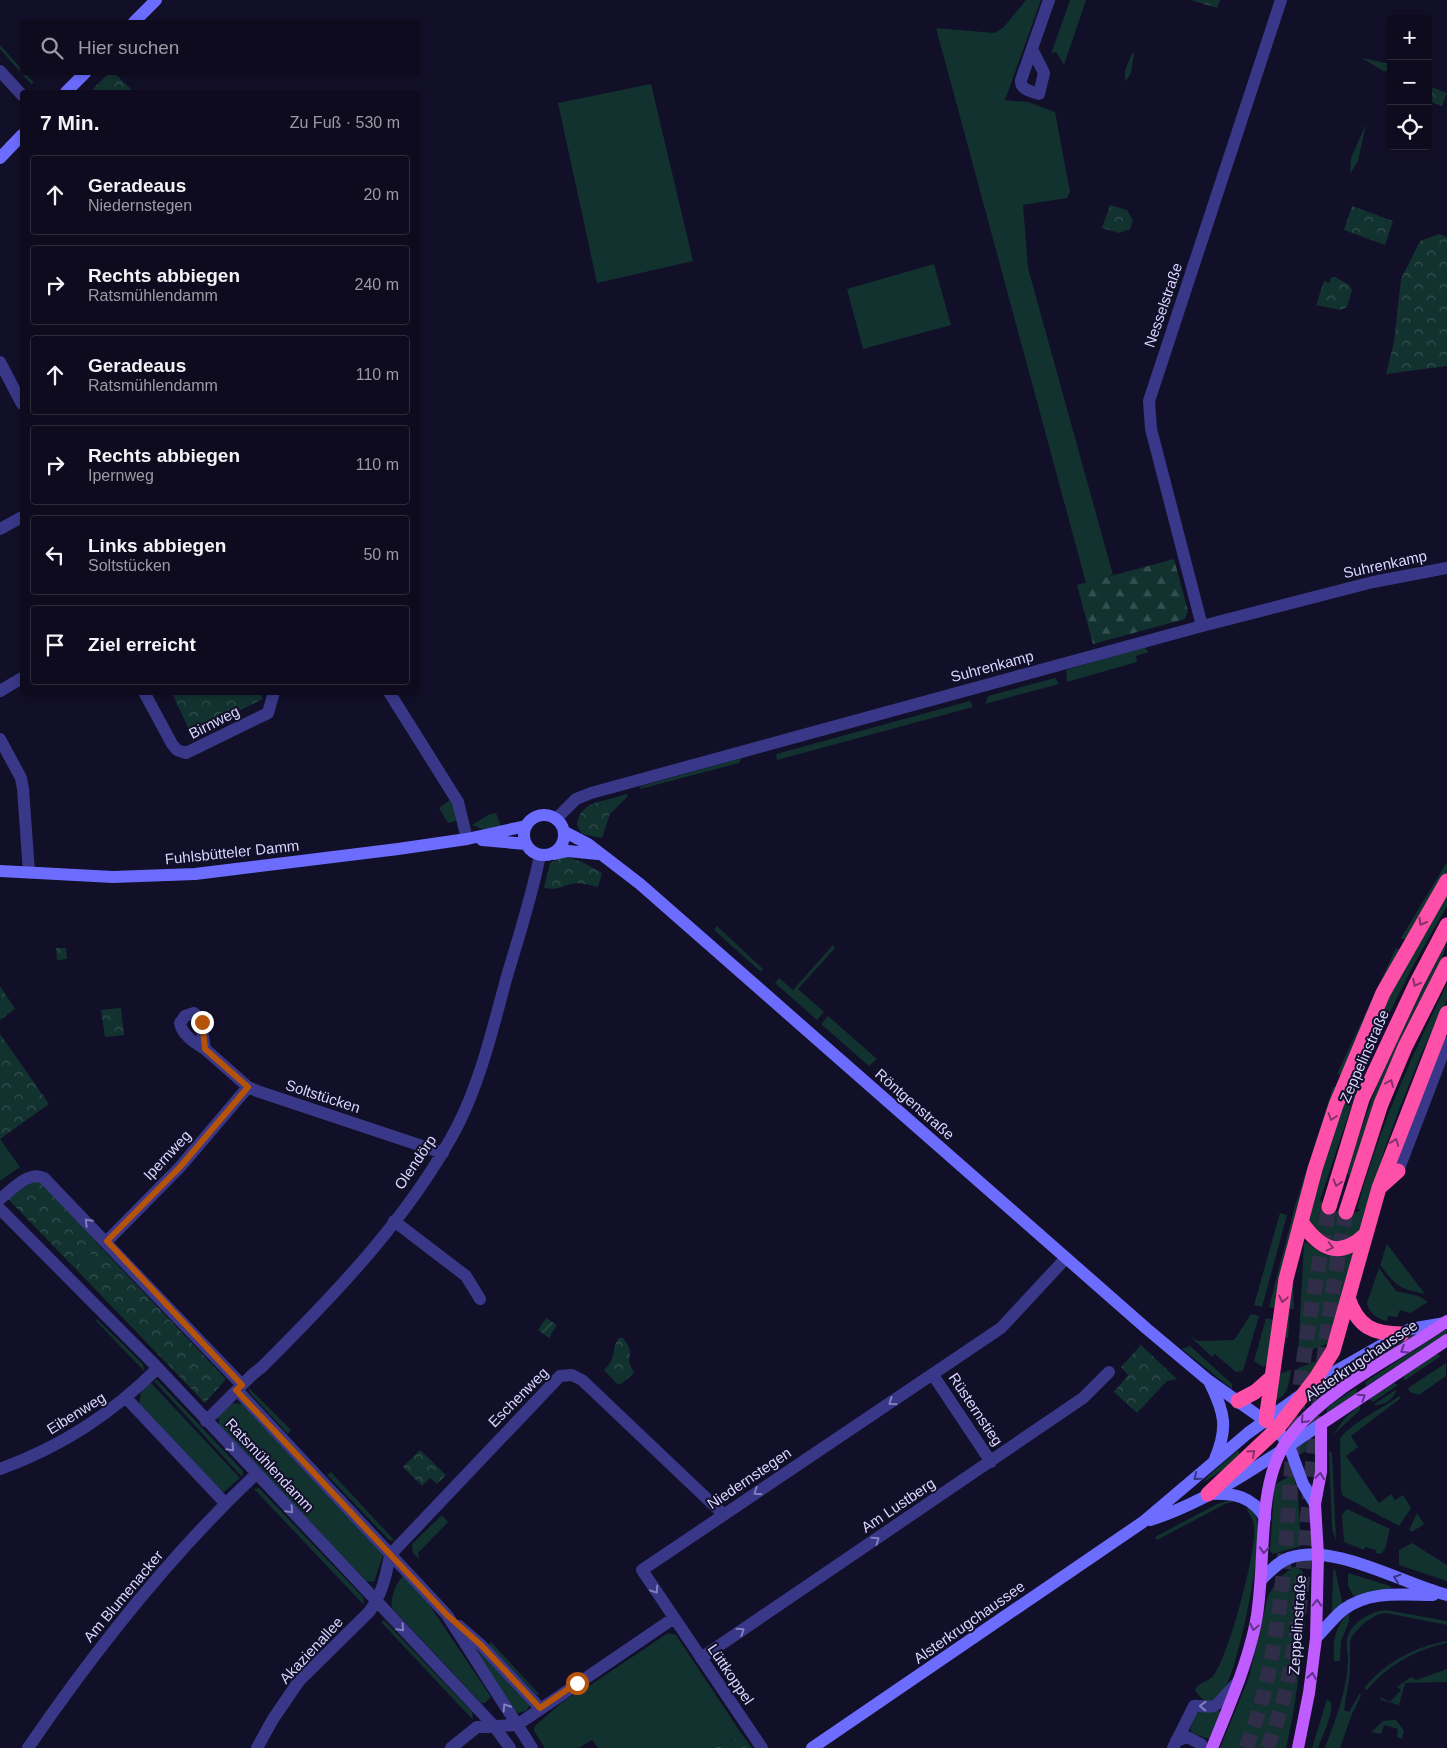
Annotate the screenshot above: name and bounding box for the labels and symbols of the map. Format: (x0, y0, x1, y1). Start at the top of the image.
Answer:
street label: Nesselstraße (1141, 260, 1185, 350)
street label: Suhrenkamp (1342, 547, 1428, 581)
street label: Suhrenkamp (949, 647, 1035, 685)
street label: Birnweg (186, 702, 242, 742)
street label: Fuhlsbütteler Damm (164, 836, 300, 868)
one-way arrow (1418, 917, 1428, 926)
one-way arrow (1412, 978, 1422, 987)
street label: Zeppelinstraße (1336, 1007, 1392, 1105)
route end (191, 1011, 214, 1034)
street label: Röntgenstraße (872, 1065, 958, 1143)
street label: Soltstücken (283, 1076, 363, 1116)
one-way arrow (1384, 1079, 1394, 1088)
one-way arrow (1328, 1113, 1338, 1121)
street label: Ipernweg (140, 1127, 194, 1183)
street label: Olendörp (391, 1132, 439, 1192)
one-way arrow (1389, 1138, 1399, 1147)
one-way arrow (1332, 1178, 1342, 1186)
one-way arrow (85, 1219, 94, 1228)
one-way arrow (1326, 1241, 1335, 1252)
one-way arrow (1278, 1295, 1288, 1303)
street label: Alsterkrugchaussee (1302, 1316, 1420, 1404)
one-way arrow (1401, 1343, 1410, 1353)
street label: Eschenweg (485, 1364, 551, 1430)
street label: Rüsternstieg (945, 1369, 1007, 1449)
street label: Eibenweg (44, 1388, 108, 1438)
one-way arrow (1357, 1394, 1366, 1404)
one-way arrow (889, 1396, 898, 1405)
one-way arrow (1301, 1414, 1310, 1423)
street label: Ratsmühlendamm (222, 1415, 318, 1515)
one-way arrow (225, 1442, 234, 1451)
street label: Niedernstegen (704, 1444, 794, 1512)
one-way arrow (1246, 1450, 1255, 1459)
one-way arrow (1194, 1471, 1203, 1480)
one-way arrow (1314, 1471, 1325, 1479)
street label: Am Lustberg (858, 1474, 938, 1536)
one-way arrow (753, 1486, 763, 1495)
one-way arrow (284, 1504, 293, 1513)
one-way arrow (870, 1537, 880, 1546)
one-way arrow (1258, 1546, 1269, 1554)
street label: Am Blumenacker (80, 1547, 166, 1645)
street label: Zeppelinstraße (1285, 1574, 1309, 1676)
one-way arrow (1394, 1574, 1402, 1584)
street label: Alsterkrugchaussee (910, 1577, 1028, 1667)
one-way arrow (649, 1584, 658, 1593)
one-way arrow (1312, 1599, 1322, 1606)
street label: Akazienallee (276, 1613, 346, 1687)
one-way arrow (395, 1622, 404, 1631)
one-way arrow (1249, 1623, 1260, 1632)
one-way arrow (735, 1628, 745, 1637)
street label: Lüttkoppel (705, 1641, 757, 1707)
route start (566, 1672, 589, 1695)
one-way arrow (1306, 1672, 1316, 1681)
one-way arrow (1198, 1701, 1206, 1712)
one-way arrow (502, 1703, 512, 1712)

